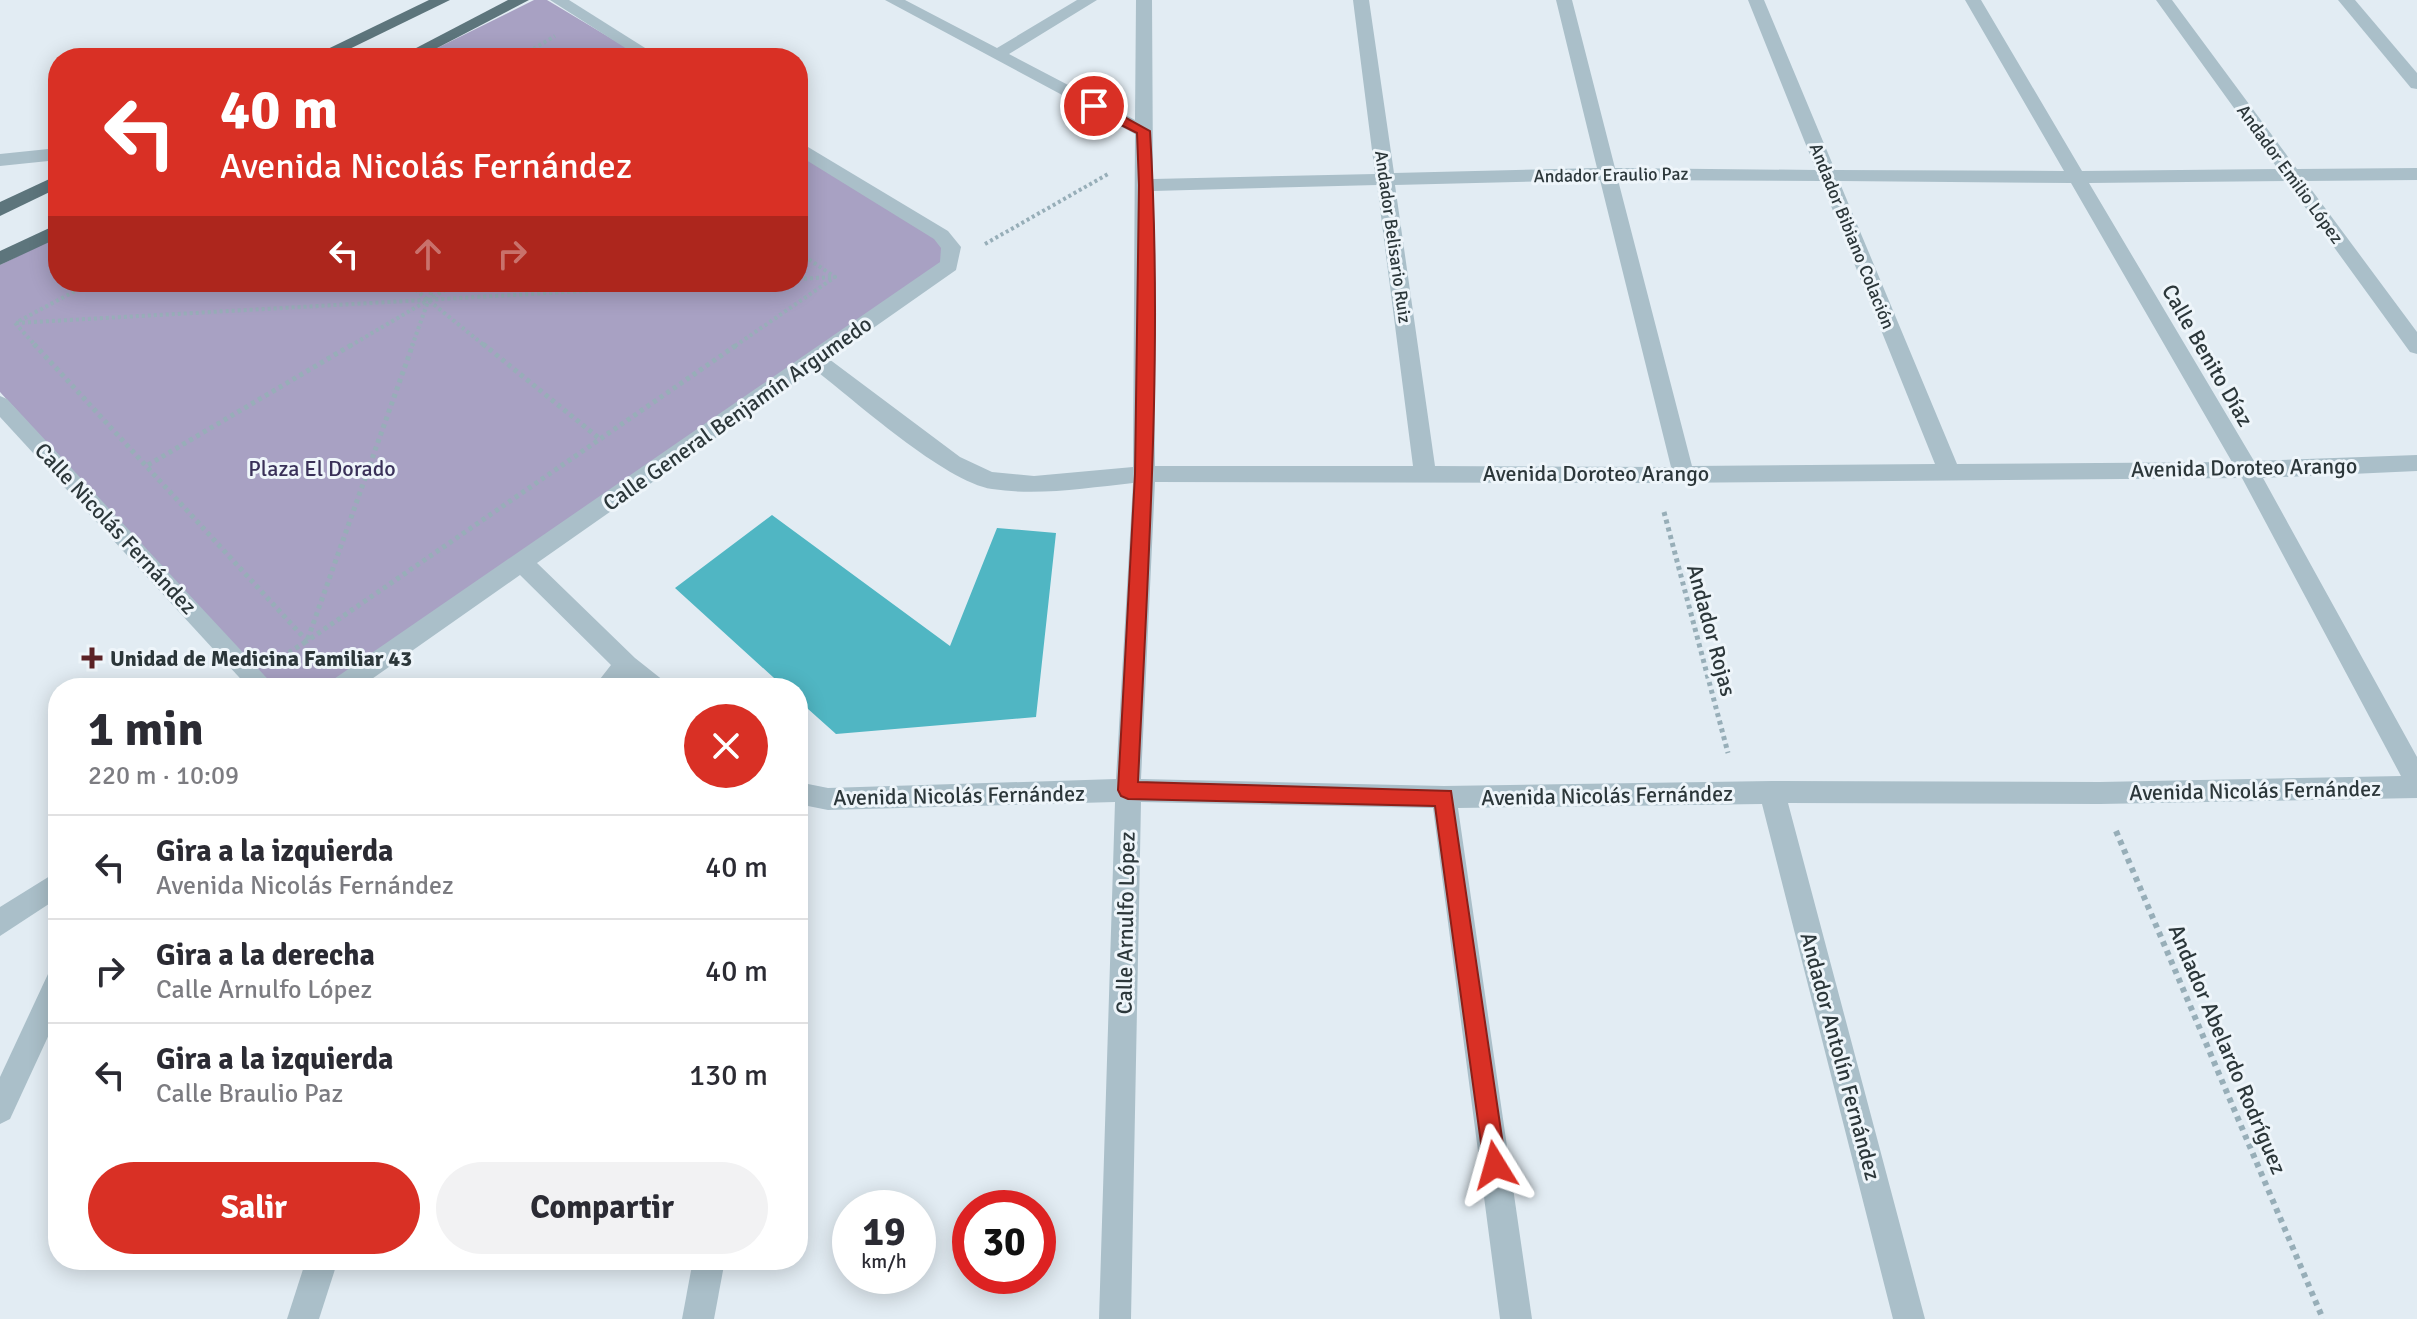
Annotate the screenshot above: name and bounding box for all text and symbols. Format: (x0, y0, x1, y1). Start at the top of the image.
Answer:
pin (1060, 72, 1128, 140)
text: 40 m (220, 75, 338, 144)
icon: left (88, 80, 192, 184)
icon: arrive (1072, 84, 1116, 128)
street label: Andador Emilio López (2232, 100, 2348, 248)
street label: Andador Bibiano Colación (1805, 140, 1899, 332)
text: Avenida Nicolás Fernández (220, 144, 632, 189)
street label: Andador Belisario Ruiz (1370, 149, 1416, 325)
street label: Andador Eraulio Paz (1533, 163, 1689, 187)
icon: left (322, 232, 366, 276)
icon: ahead (406, 232, 450, 276)
icon: right (490, 232, 534, 276)
street label: Calle Benito Díaz (2156, 279, 2259, 431)
street label: Calle General Benjamín Argumedo (598, 310, 877, 517)
street label: Calle Nicolás Fernández (29, 437, 202, 620)
street label: Avenida Doroteo Arango (2131, 452, 2357, 483)
park label: Plaza El Dorado (248, 455, 396, 482)
street label: Avenida Doroteo Arango (1483, 460, 1709, 487)
street label: Andador Rojas (1681, 561, 1742, 699)
place label: Unidad de Medicina Familiar 43 (110, 645, 412, 672)
marker: Unidad de Medicina Familiar 43 (81, 647, 103, 669)
text: 1 min (88, 700, 204, 759)
button: close (684, 704, 768, 788)
text: 220 m · 10:09 (88, 760, 239, 792)
street label: Avenida Nicolás Fernández (2129, 775, 2381, 806)
street label: Avenida Nicolás Fernández (833, 780, 1085, 811)
street label: Avenida Nicolás Fernández (1481, 780, 1733, 811)
street label: Calle Arnulfo López (1110, 831, 1141, 1015)
text: Gira a la izquierda (156, 833, 393, 870)
icon: left (88, 845, 132, 889)
text: 40 m (705, 849, 768, 886)
text: Avenida Nicolás Fernández (156, 870, 454, 902)
street label: Andador Abelardo Rodríguez (2163, 920, 2293, 1178)
street label: Andador Antolín Fernández (1794, 929, 1887, 1183)
text: Gira a la derecha (156, 937, 375, 974)
icon: right (88, 949, 132, 993)
text: 40 m (705, 953, 768, 990)
text: Calle Arnulfo López (156, 974, 372, 1006)
text: Gira a la izquierda (156, 1041, 393, 1078)
icon: left (88, 1053, 132, 1097)
text: 130 m (689, 1057, 768, 1094)
text: Calle Braulio Paz (156, 1078, 343, 1110)
position arrow (1453, 1123, 1537, 1207)
button: Salir (88, 1162, 420, 1254)
button: Compartir (436, 1162, 768, 1254)
speed limit sign: 30 (952, 1190, 1056, 1294)
text: 19 (862, 1207, 906, 1257)
text: km/h (861, 1249, 907, 1274)

